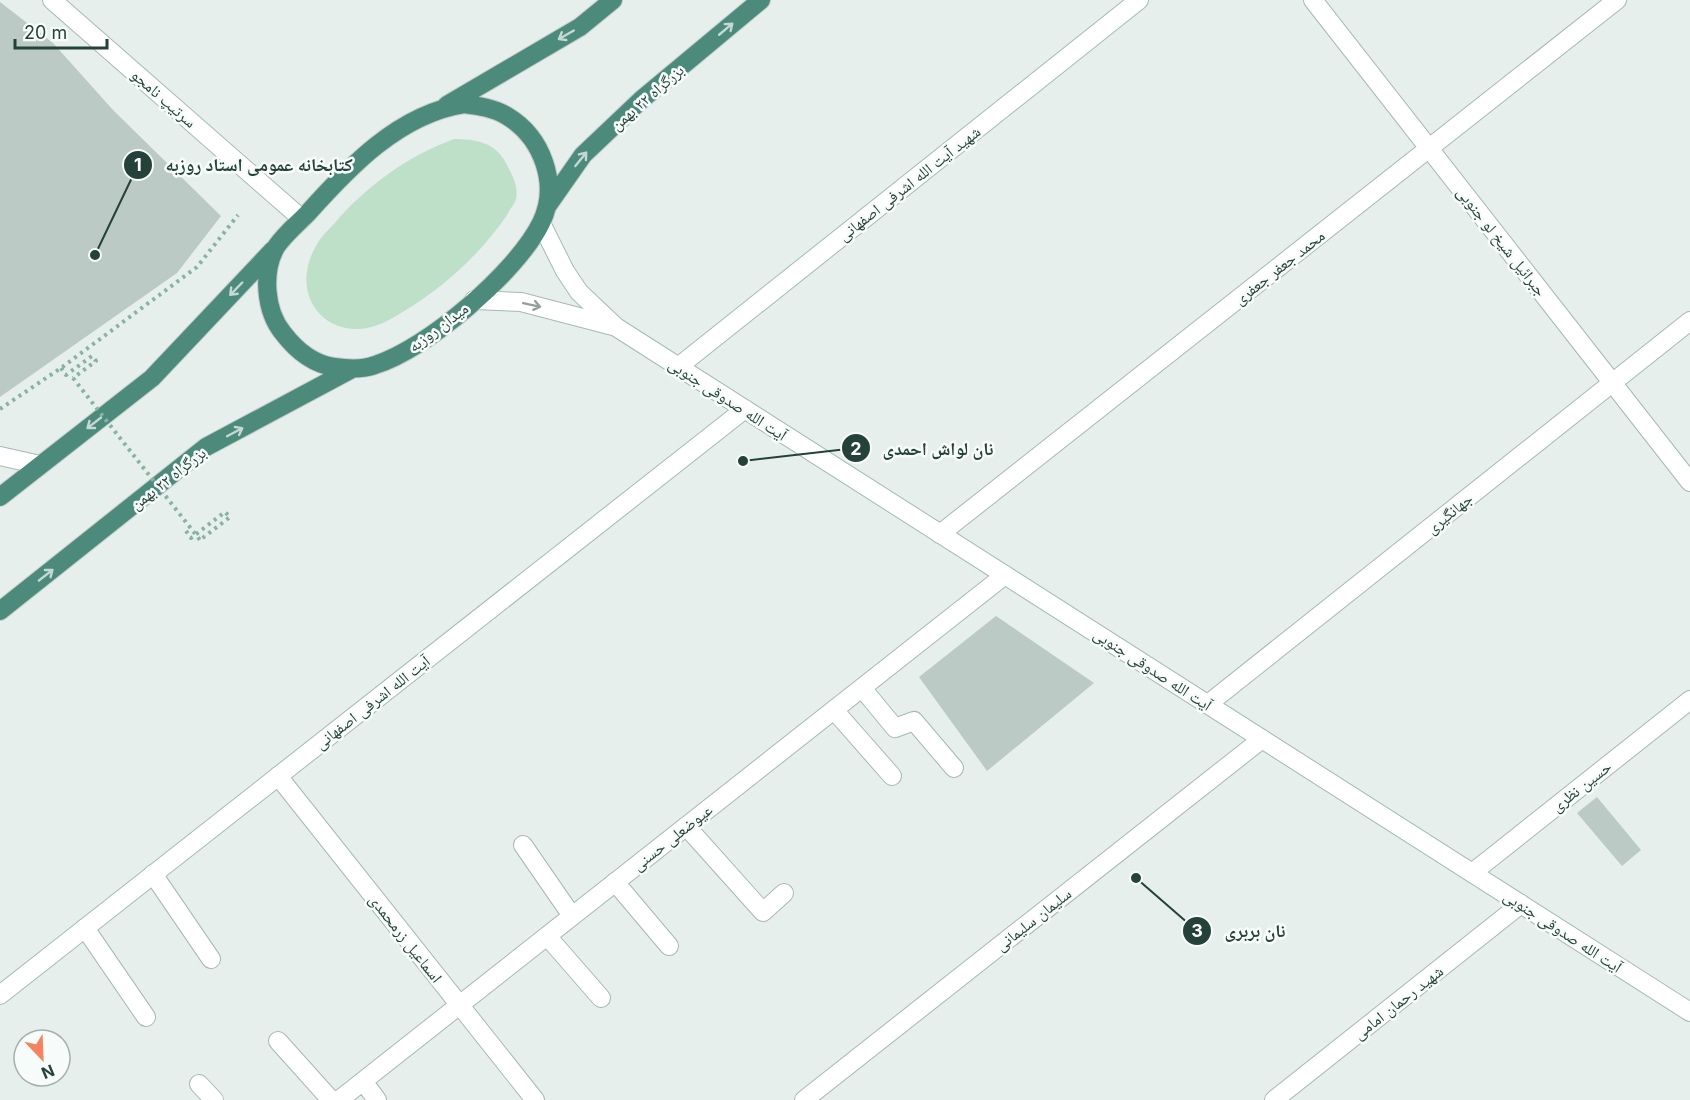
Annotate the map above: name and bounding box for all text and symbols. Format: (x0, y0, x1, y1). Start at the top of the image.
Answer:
scale bar (15, 12, 106, 50)
text: 20 m (24, 22, 67, 43)
one-way arrow (718, 23, 734, 36)
one-way arrow (558, 29, 575, 41)
street label: بزرگراه ۲۲ بهمن (606, 60, 688, 135)
street label: سرتیپ نامجو (127, 64, 201, 132)
street label: شهید آیت الله اشرفی اصفهانی (834, 121, 985, 246)
callout: کتابخانه عمومی استاد روزبه (123, 147, 365, 183)
one-way arrow (575, 151, 588, 167)
text: 1 (134, 154, 142, 175)
text: کتابخانه عمومی استاد روزبه (165, 154, 353, 176)
street label: جبرائیل شیخ لو جنوبی (1452, 182, 1551, 300)
street label: محمد جعفر جعفری (1230, 225, 1329, 310)
one-way arrow (229, 282, 243, 297)
street label: میدان روزبه (404, 298, 472, 357)
one-way arrow (522, 300, 541, 311)
street label: آیت الله صدوقی جنوبی (664, 353, 792, 446)
one-way arrow (87, 416, 103, 429)
one-way arrow (225, 426, 243, 437)
callout: نان لواش احمدی (841, 430, 1006, 466)
text: 2 (850, 438, 862, 459)
text: نان لواش احمدی (883, 438, 993, 460)
street label: بزرگراه ۲۲ بهمن (126, 442, 210, 514)
street label: جهانگیری (1422, 488, 1477, 539)
one-way arrow (38, 568, 54, 581)
street label: آیت الله صدوقی جنوبی (1089, 623, 1217, 716)
street label: آیت الله اشرفی اصفهانی (310, 650, 435, 754)
street label: حسین نظری (1547, 756, 1616, 817)
street label: عیوضعلی حسنی (628, 799, 717, 875)
street label: سلیمان سلیمانی (991, 883, 1076, 956)
street label: آیت الله صدوقی جنوبی (1499, 885, 1627, 978)
street label: اسماعیل زرمحمدی (364, 890, 447, 987)
callout: نان بربری (1182, 913, 1297, 949)
text: 3 (1191, 920, 1203, 941)
text: نان بربری (1225, 920, 1285, 942)
street label: شهید رحمان امامی (1349, 961, 1448, 1044)
north arrow (12, 1028, 72, 1088)
text: N (38, 1060, 57, 1083)

